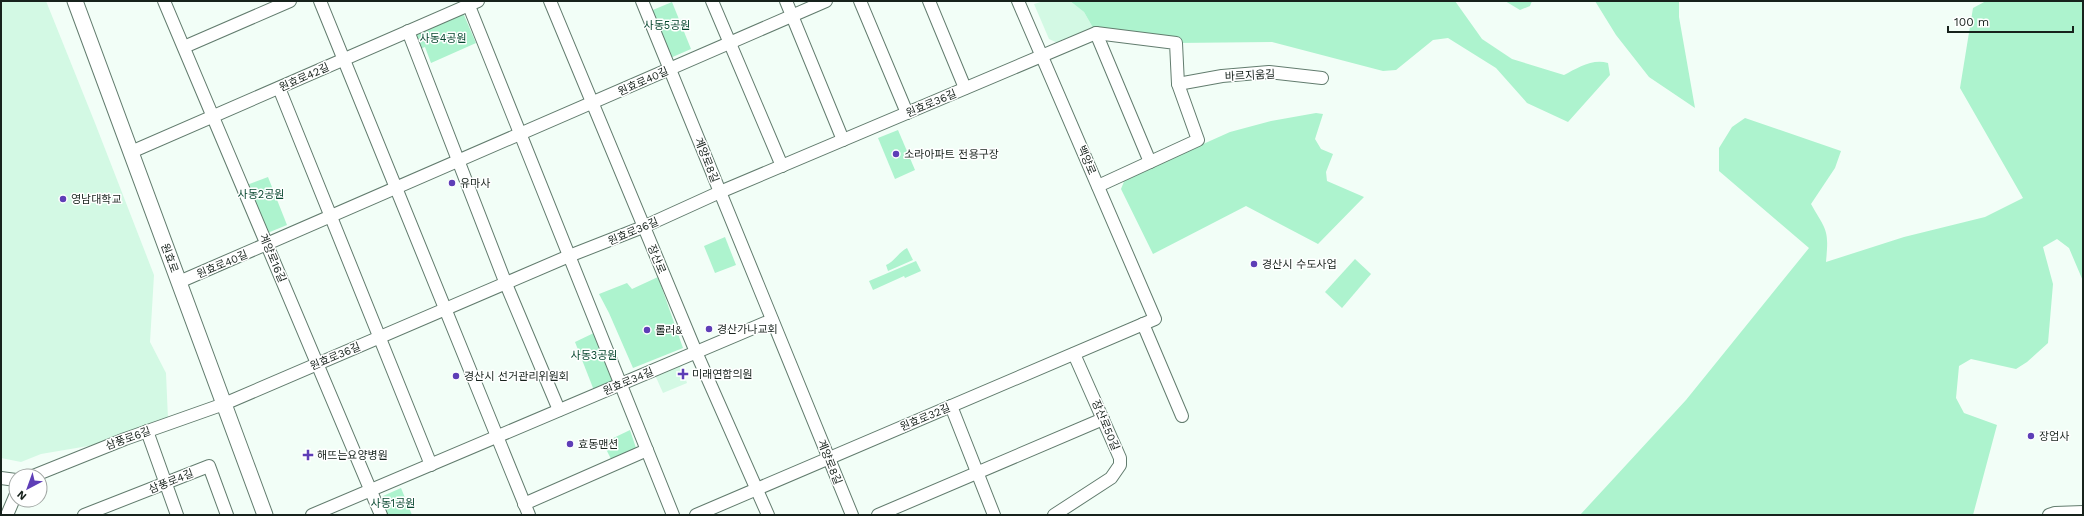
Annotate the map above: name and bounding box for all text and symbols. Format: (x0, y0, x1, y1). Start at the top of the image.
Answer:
scale bar (1948, 8, 2073, 34)
text: 100 m (1954, 15, 1989, 29)
park label: 사동5공원 (644, 19, 690, 32)
park label: 사동4공원 (419, 32, 467, 45)
street label: 원효로42길 (277, 61, 331, 94)
street label: 원효로40길 (616, 65, 671, 98)
street label: 바르지움길 (1224, 68, 1276, 83)
street label: 원효로36길 (904, 87, 958, 120)
street label: 계양로8길 (692, 136, 721, 185)
street label: 백양로 (1075, 144, 1098, 177)
place label: 소라아파트 전용구장 (904, 148, 999, 161)
marker: 소라아파트 전용구장 (891, 149, 901, 159)
place label: 유마사 (460, 177, 490, 190)
marker: 유마사 (447, 178, 457, 188)
park label: 사동2공원 (238, 188, 284, 201)
place label: 영남대학교 (71, 193, 122, 206)
marker: 영남대학교 (58, 194, 68, 204)
street label: 원효로36길 (606, 215, 660, 248)
street label: 계양로16길 (257, 232, 289, 284)
street label: 원효로 (158, 242, 181, 275)
street label: 장산로 (645, 243, 668, 276)
street label: 원효로40길 (195, 248, 250, 281)
place label: 경산시 수도사업 (1262, 258, 1337, 271)
marker: 경산시 수도사업 (1249, 259, 1259, 269)
place label: 경산가나교회 (717, 323, 778, 336)
place label: 롤러& (655, 324, 682, 337)
marker: 경산가나교회 (704, 324, 714, 334)
marker: 롤러& (642, 325, 652, 335)
street label: 원효로36길 (308, 340, 362, 373)
park label: 사동3공원 (571, 349, 617, 362)
street label: 원효로34길 (601, 365, 655, 398)
marker: 미래연합의원 (677, 368, 689, 380)
place label: 미래연합의원 (692, 368, 753, 381)
place label: 경산시 선거관리위원회 (464, 370, 569, 383)
marker: 경산시 선거관리위원회 (451, 371, 461, 381)
street label: 장산로50길 (1089, 398, 1122, 452)
street label: 원효로32길 (898, 401, 952, 434)
street label: 삼풍로6길 (104, 424, 153, 453)
place label: 장엄사 (2039, 430, 2069, 443)
marker: 장엄사 (2026, 431, 2036, 441)
place label: 효동맨션 (578, 438, 618, 451)
street label: 계양로8길 (815, 438, 844, 487)
marker: 효동맨션 (565, 439, 575, 449)
marker: 해뜨는요양병원 (302, 449, 314, 461)
place label: 해뜨는요양병원 (317, 449, 388, 462)
street label: 삼풍로4길 (147, 467, 196, 496)
north arrow (8, 468, 48, 508)
text: N (14, 488, 29, 503)
park label: 사동1공원 (371, 497, 415, 510)

